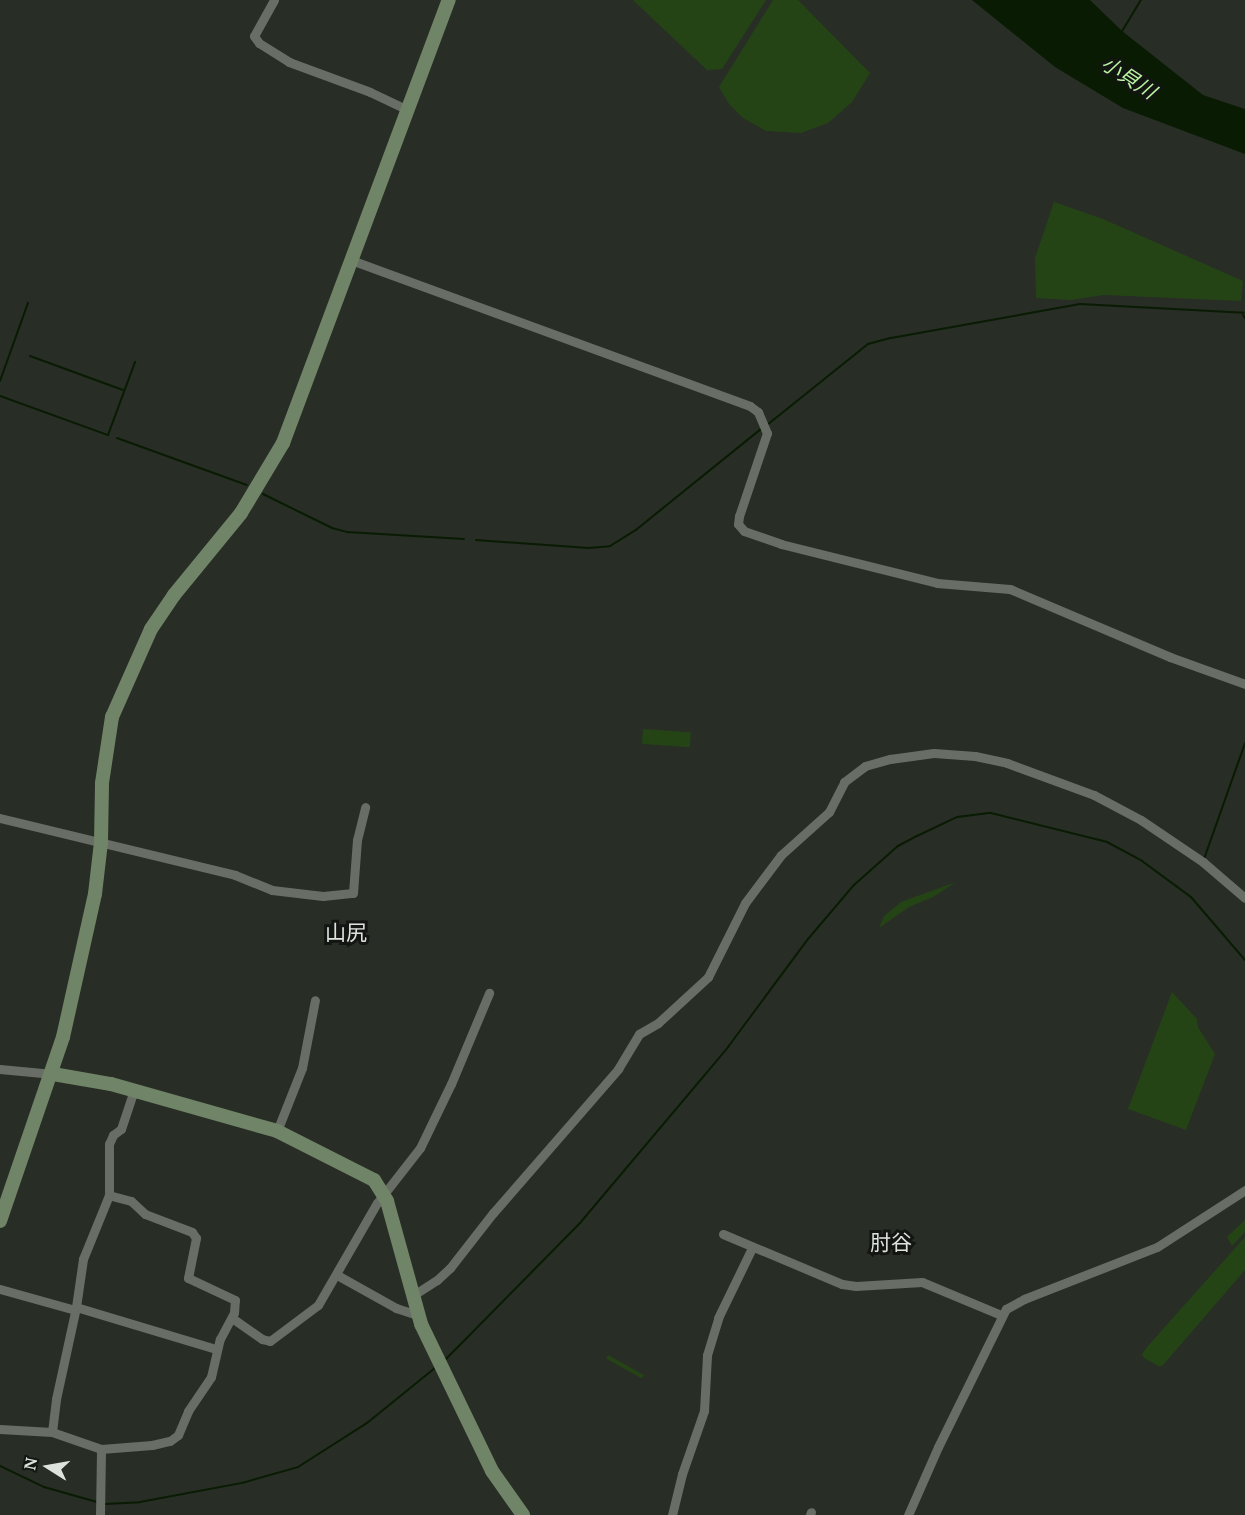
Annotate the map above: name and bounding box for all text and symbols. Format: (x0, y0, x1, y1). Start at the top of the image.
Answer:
water label: 小貝川 (1097, 51, 1161, 103)
district label: 山尻 (325, 919, 367, 945)
district label: 肘谷 (870, 1229, 912, 1255)
north arrow (18, 1437, 78, 1497)
text: N (18, 1456, 42, 1472)

